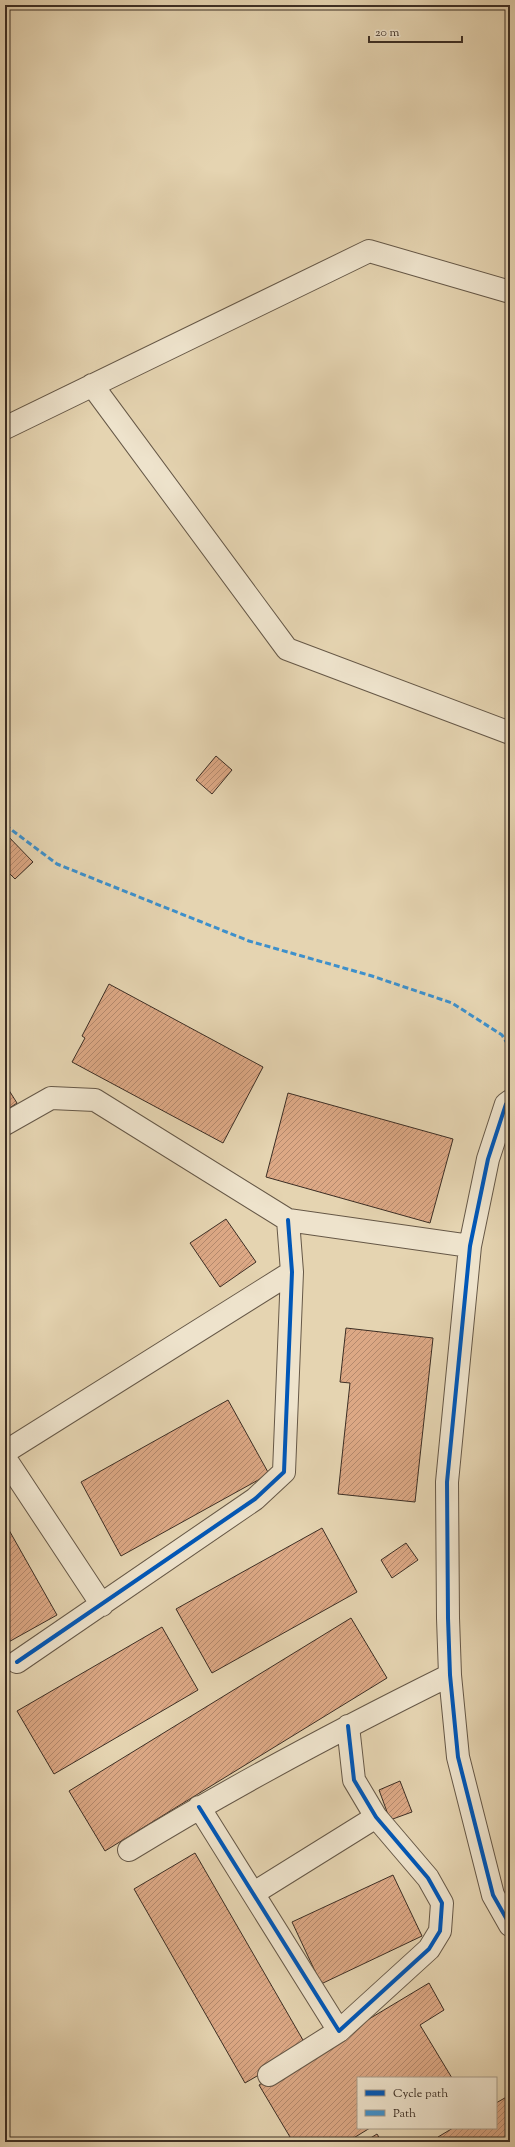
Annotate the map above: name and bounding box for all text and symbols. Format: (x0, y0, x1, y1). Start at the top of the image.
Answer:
scale bar (369, 18, 462, 44)
text: 20 m (375, 24, 400, 42)
legend (357, 2077, 497, 2129)
text: Cycle path (393, 2085, 448, 2103)
text: Path (393, 2105, 416, 2123)

